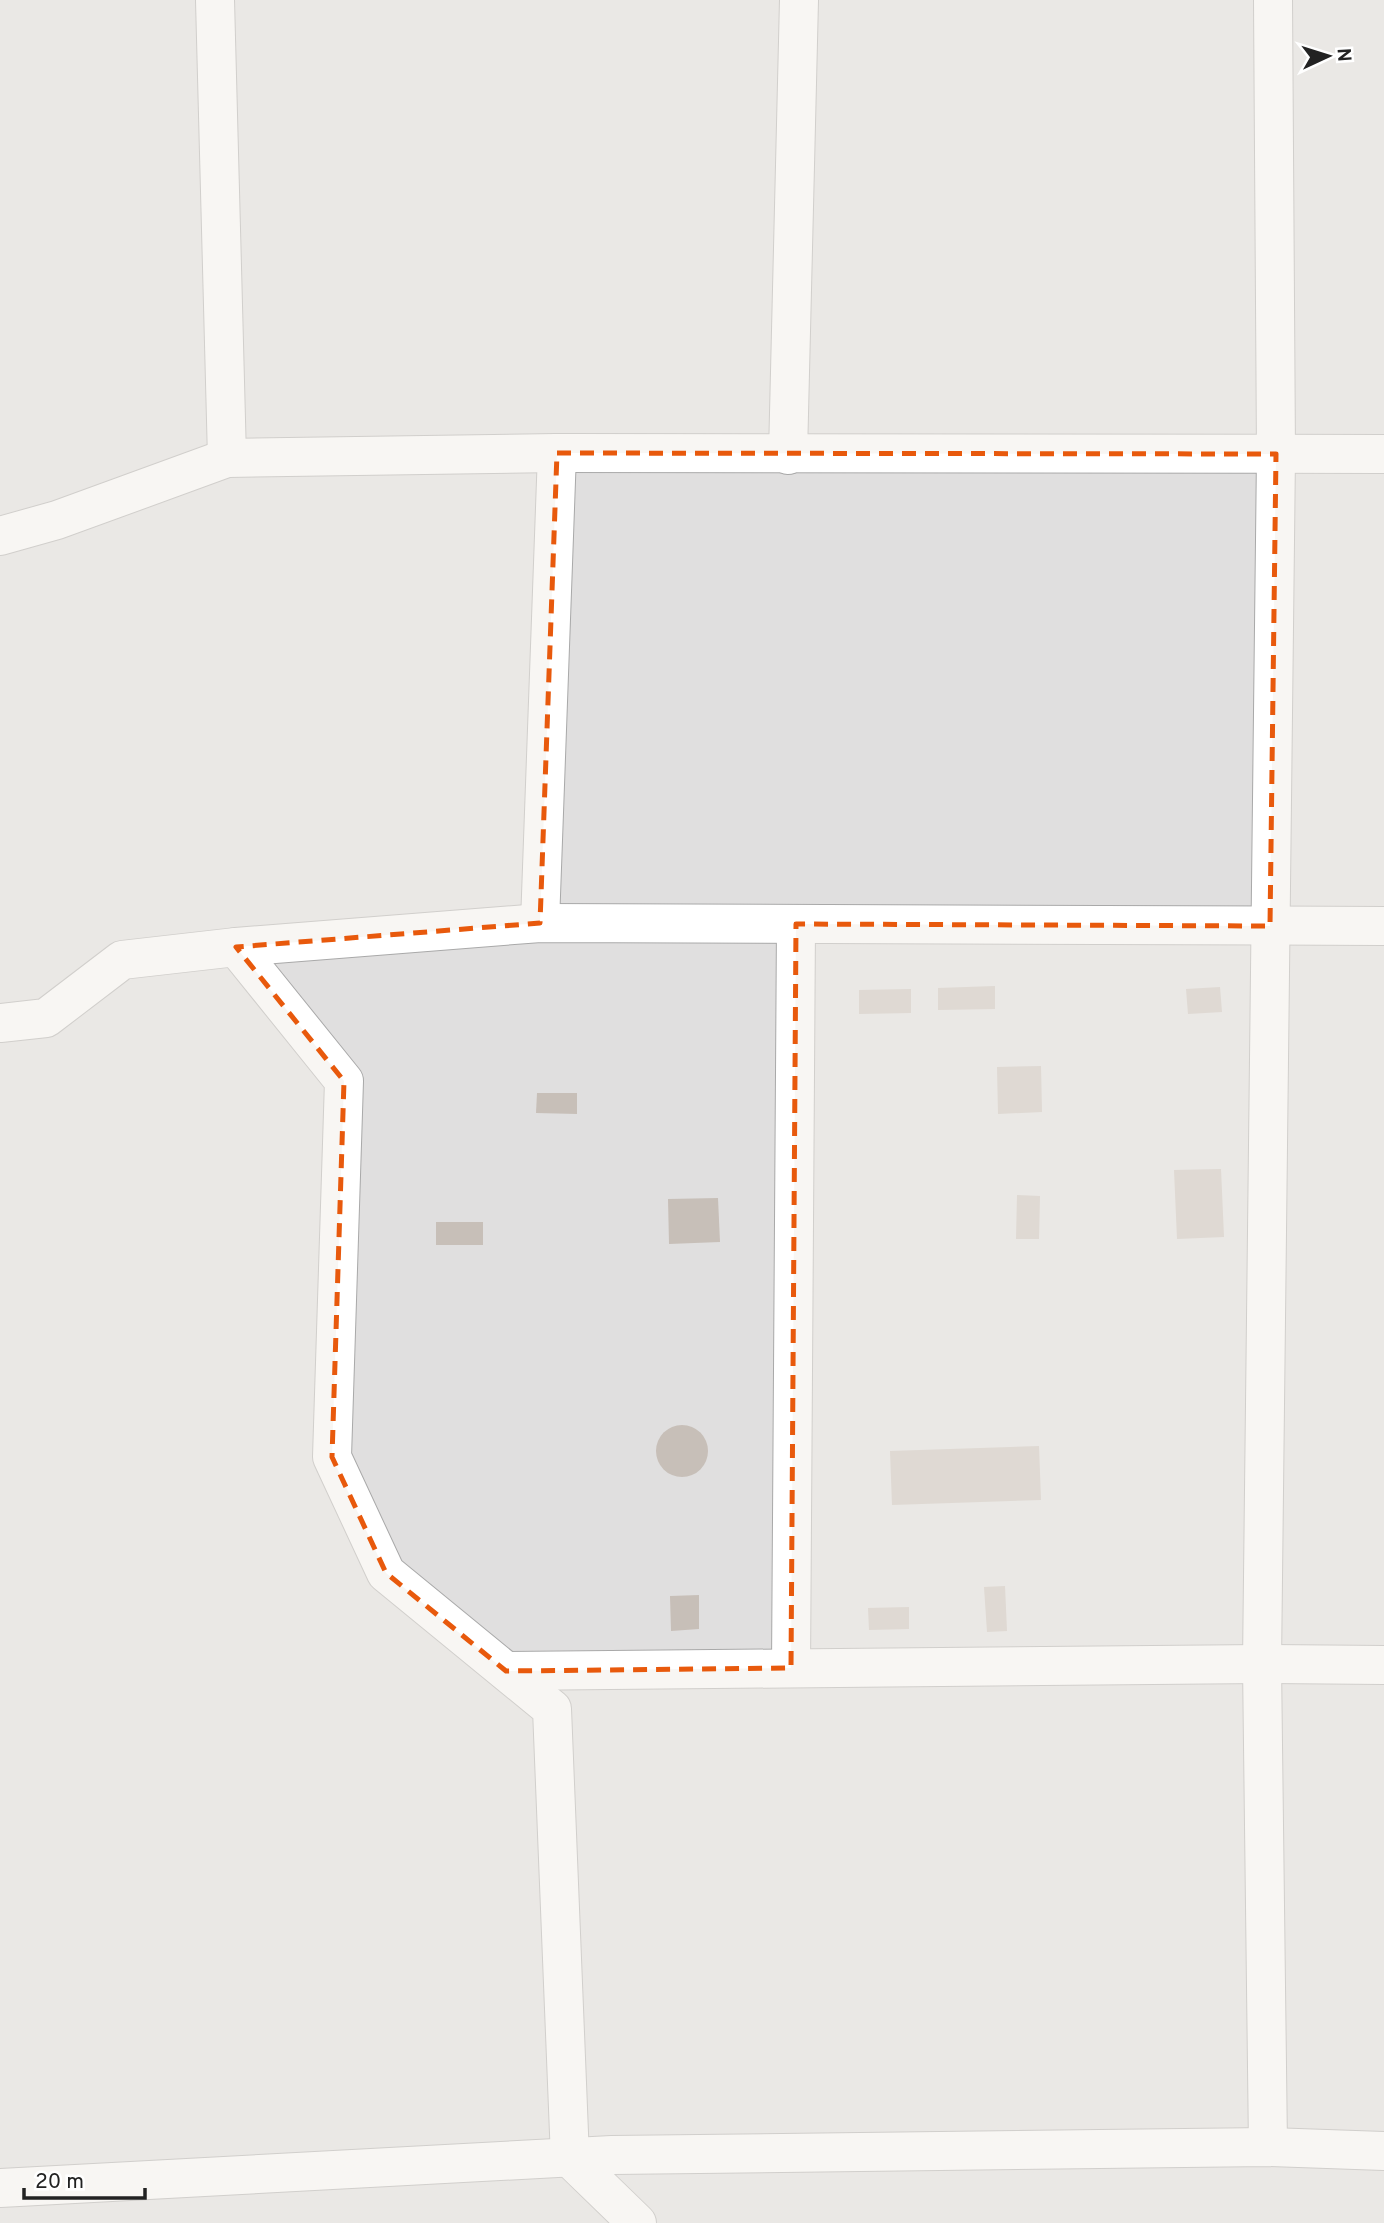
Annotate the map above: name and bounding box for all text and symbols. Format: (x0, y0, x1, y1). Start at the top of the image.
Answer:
north arrow (1293, 21, 1363, 91)
text: N (1331, 47, 1355, 63)
scale bar (24, 2156, 145, 2200)
text: 20 m (35, 2169, 84, 2196)

